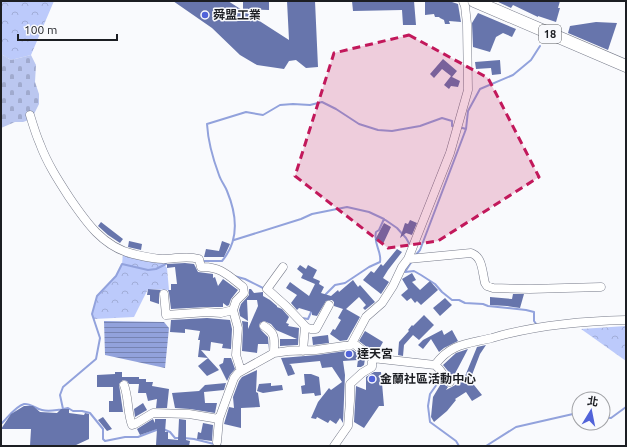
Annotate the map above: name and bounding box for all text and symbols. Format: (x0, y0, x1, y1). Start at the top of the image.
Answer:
place label: 舜盟工業 (213, 8, 261, 21)
marker: 舜盟工業 (200, 10, 210, 20)
scale bar (18, 16, 117, 42)
text: 100 m (24, 23, 57, 36)
road number: 18 (539, 25, 561, 43)
place label: 達天宮 (357, 347, 393, 360)
marker: 達天宮 (344, 349, 354, 359)
place label: 金蘭社區活動中心 (380, 372, 476, 385)
marker: 金蘭社區活動中心 (367, 374, 377, 384)
north arrow (571, 391, 611, 431)
text: 北 (586, 394, 599, 408)

